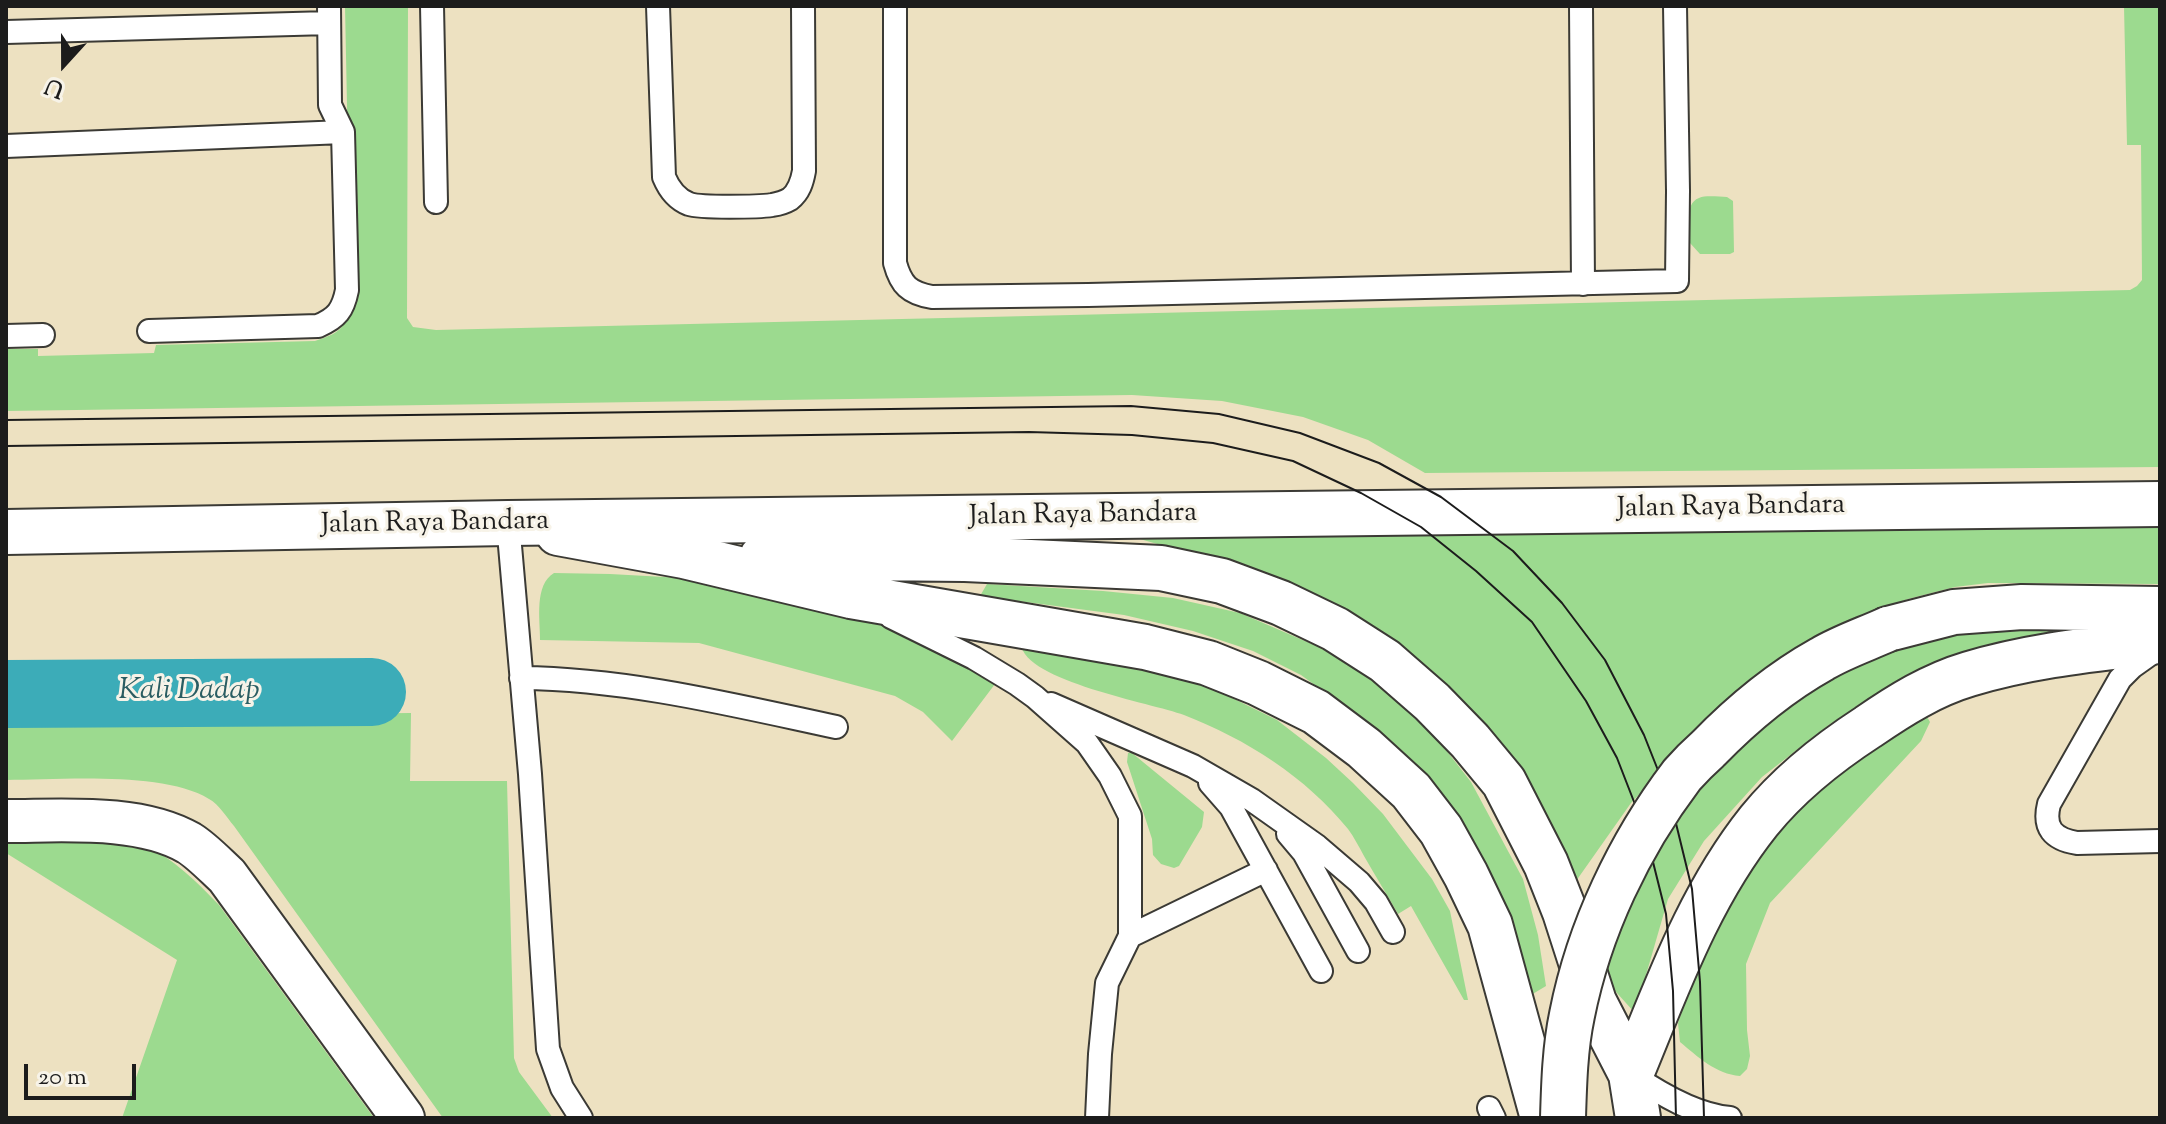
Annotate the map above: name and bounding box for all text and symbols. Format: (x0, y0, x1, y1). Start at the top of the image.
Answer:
north arrow (24, 24, 104, 104)
text: U (41, 68, 70, 105)
street label: Jalan Raya Bandara (1617, 490, 1845, 528)
street label: Jalan Raya Bandara (969, 498, 1197, 536)
street label: Jalan Raya Bandara (321, 506, 549, 544)
water label: Kali Dadap (118, 675, 260, 711)
scale bar (28, 1048, 140, 1098)
text: 20 m (38, 1061, 87, 1095)

